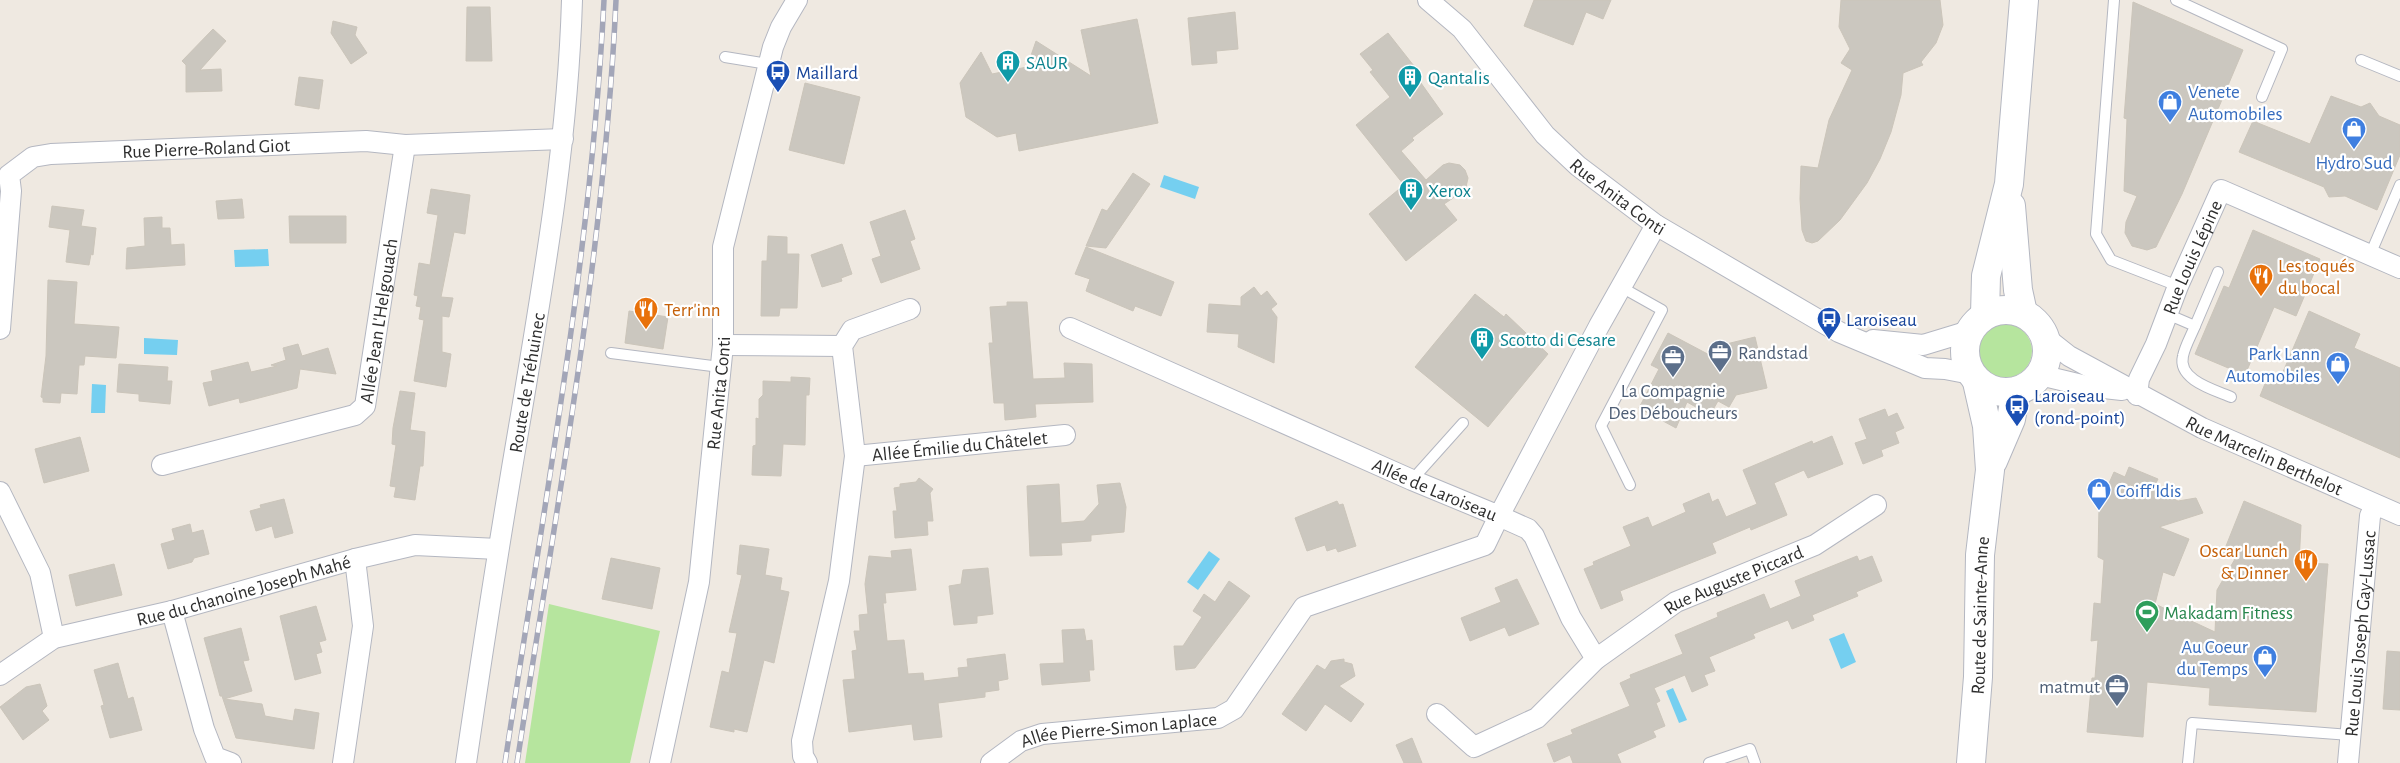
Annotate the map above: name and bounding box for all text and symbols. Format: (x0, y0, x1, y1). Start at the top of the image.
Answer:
building icon: SAUR (995, 49, 1021, 83)
place label: SAUR (1026, 54, 1068, 73)
bus stop icon: Maillard (765, 59, 791, 93)
place label: Maillard (796, 64, 858, 83)
building icon: Qantalis (1397, 64, 1423, 98)
place label: Qantalis (1428, 69, 1490, 88)
place label: Venete Automobiles (2188, 83, 2283, 124)
shop icon: Venete Automobiles (2157, 89, 2183, 123)
shop icon: Hydro Sud (2341, 116, 2367, 150)
street label: Rue Pierre-Roland Giot (122, 136, 290, 162)
place label: Hydro Sud (2315, 154, 2393, 173)
street label: Rue Anita Conti (1566, 156, 1668, 239)
building icon: Xerox (1398, 177, 1424, 211)
place label: Xerox (1428, 182, 1471, 201)
street label: Rue Louis Lépine (2160, 198, 2226, 317)
street label: Allée Jean L'Helgouach (358, 237, 402, 405)
place label: Les toqués du bocal (2278, 257, 2355, 298)
restaurant icon: Les toqués du bocal (2248, 263, 2274, 297)
restaurant icon: Terr'inn (633, 296, 659, 330)
place label: Terr'inn (664, 301, 721, 320)
bus stop icon: Laroiseau (1816, 306, 1842, 340)
place label: Laroiseau (1846, 311, 1917, 330)
street label: Route de Tréhuinec (507, 312, 549, 454)
building icon: Scotto di Cesare (1469, 326, 1495, 360)
place label: Scotto di Cesare (1500, 331, 1616, 350)
street label: Rue Anita Conti (704, 336, 734, 451)
office icon: Randstad (1707, 339, 1733, 373)
office icon: La Compagnie Des Déboucheurs (1660, 344, 1686, 378)
place label: Randstad (1738, 344, 1808, 363)
place label: Park Lann Automobiles (2225, 345, 2320, 386)
shop icon: Park Lann Automobiles (2325, 351, 2351, 385)
place label: La Compagnie Des Déboucheurs (1608, 382, 1738, 423)
place label: Laroiseau (rond-point) (2034, 387, 2126, 428)
bus stop icon: Laroiseau (rond-point) (2004, 393, 2030, 427)
street label: Rue Marcelin Berthelot (2182, 413, 2345, 500)
street label: Allée Émilie du Châtelet (871, 429, 1048, 465)
street label: Allée de Laroiseau (1369, 456, 1500, 525)
shop icon: Coiff'Idis (2086, 477, 2112, 511)
place label: Coiff'Idis (2116, 482, 2181, 501)
street label: Rue Louis Joseph Gay-Lussac (2342, 530, 2380, 738)
street label: Route de Sainte-Anne (1969, 535, 1993, 695)
place label: Oscar Lunch & Dinner (2200, 542, 2288, 583)
street label: Rue Auguste Piccard (1661, 543, 1806, 619)
restaurant icon: Oscar Lunch & Dinner (2293, 548, 2319, 582)
street label: Rue du chanoine Joseph Mahé (135, 553, 353, 630)
sports icon: Makadam Fitness (2134, 599, 2160, 633)
place label: Makadam Fitness (2164, 604, 2293, 623)
place label: Au Coeur du Temps (2177, 638, 2248, 679)
shop icon: Au Coeur du Temps (2252, 644, 2278, 678)
office icon: matmut (2104, 673, 2130, 707)
place label: matmut (2039, 678, 2100, 697)
street label: Allée Pierre-Simon Laplace (1018, 710, 1218, 751)

